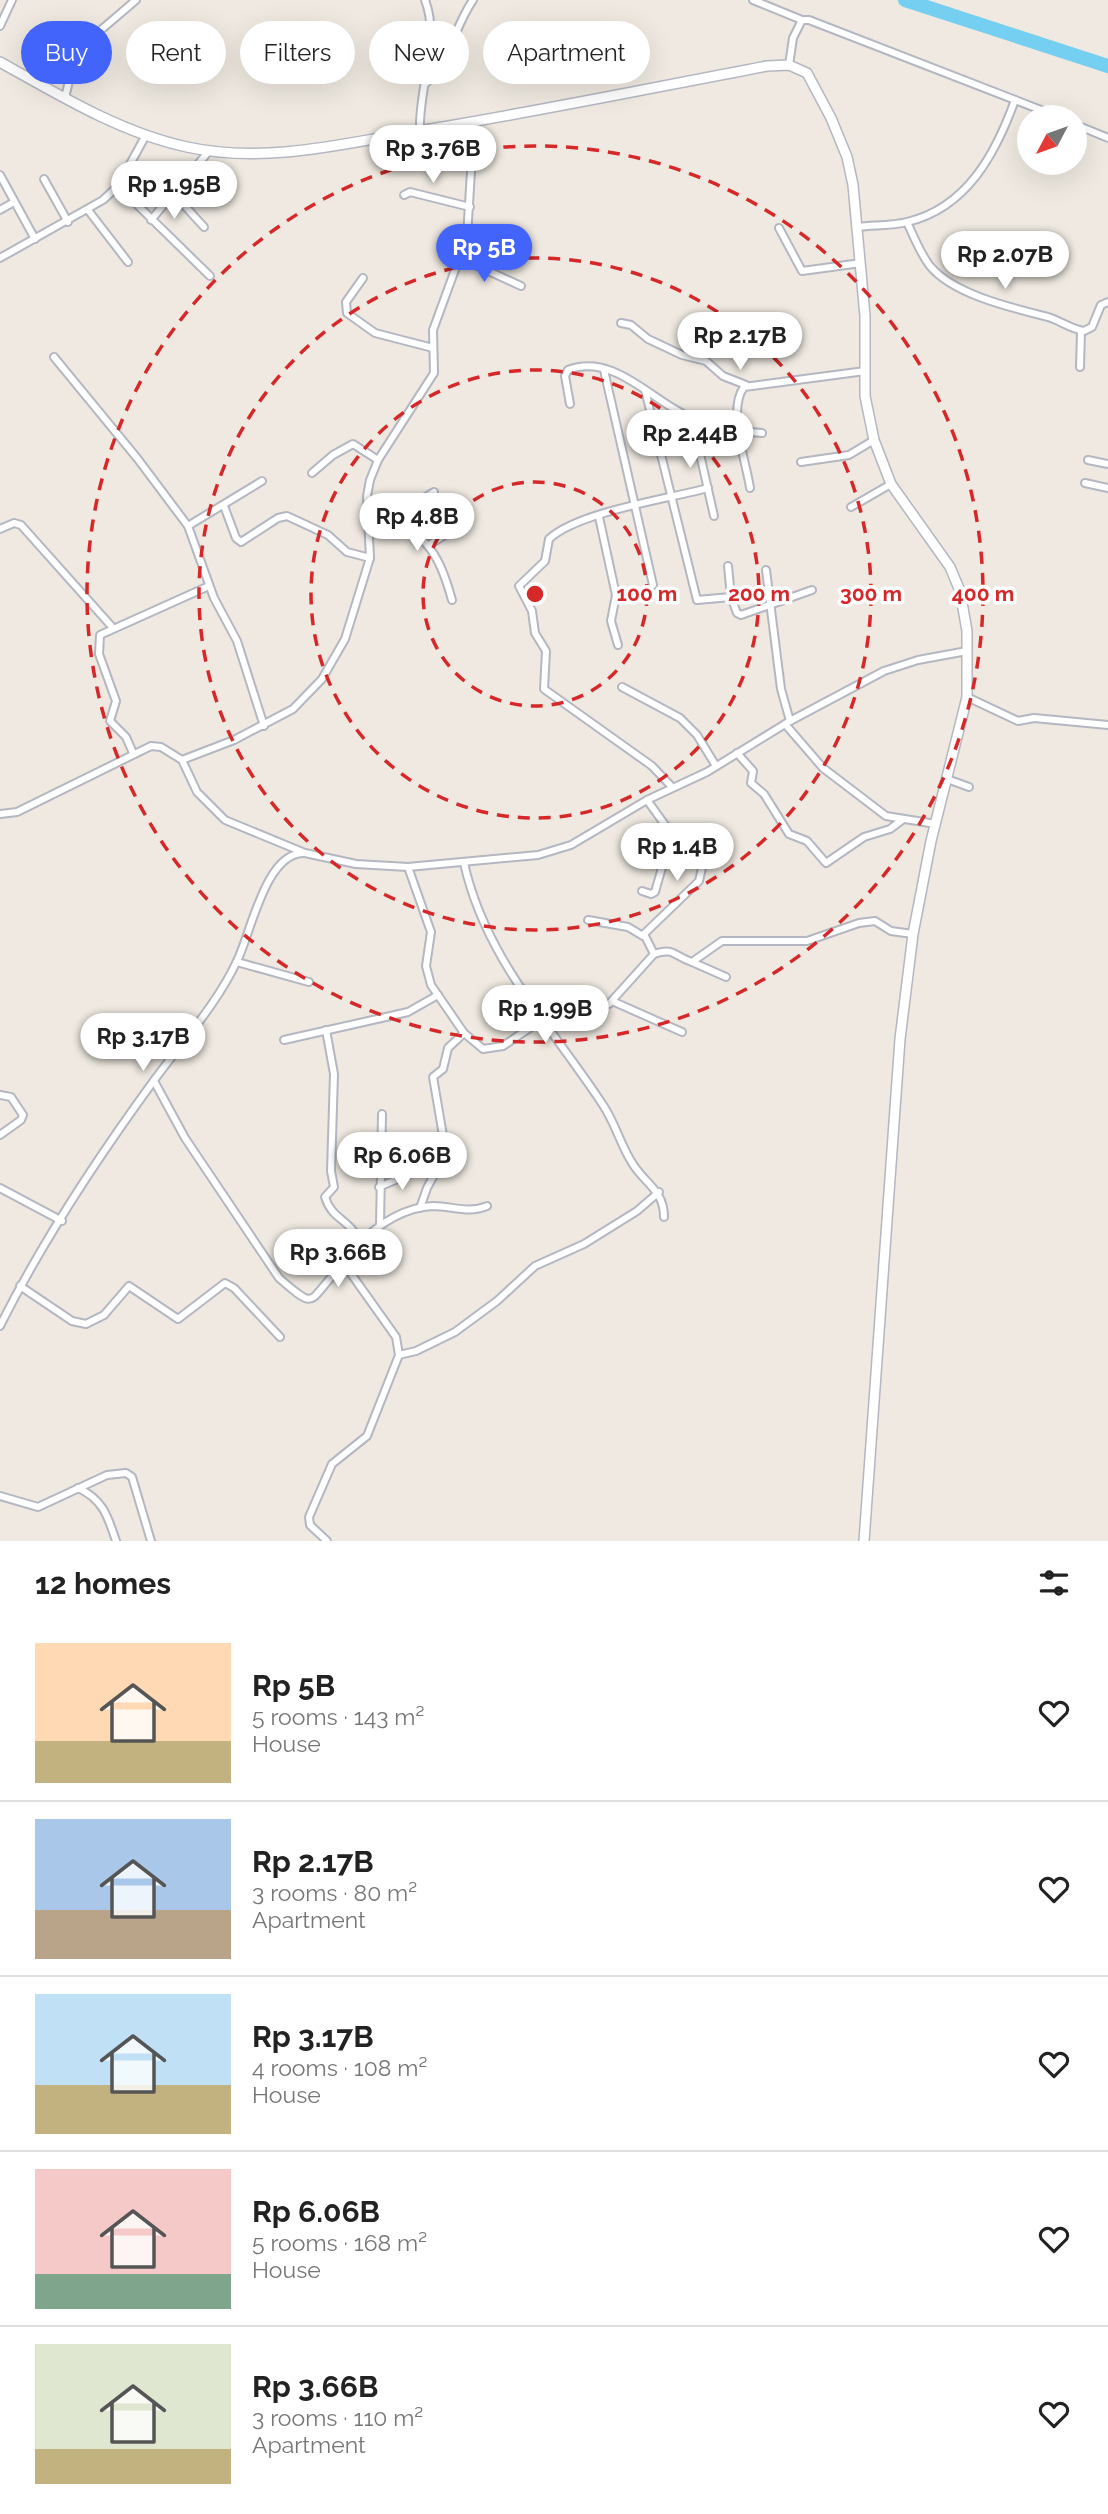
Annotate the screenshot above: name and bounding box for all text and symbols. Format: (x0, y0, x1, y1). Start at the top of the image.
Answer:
chip: Buy (21, 21, 112, 84)
chip: Rent (126, 21, 226, 84)
chip: Filters (240, 21, 355, 84)
chip: New (369, 21, 469, 84)
chip: Apartment (483, 21, 650, 84)
north arrow (1017, 105, 1087, 175)
map controls (1017, 105, 1087, 175)
pin: Rp 3.76B (361, 125, 505, 185)
text: Rp 3.76B (385, 134, 481, 161)
pin: Rp 1.95B (102, 162, 246, 221)
text: Rp 1.95B (127, 170, 221, 197)
pin: Rp 5B (435, 224, 533, 284)
pin: Rp 2.07B (933, 232, 1077, 291)
text: Rp 5B (452, 233, 516, 260)
text: Rp 2.07B (957, 240, 1053, 267)
pin: Rp 2.17B (668, 312, 812, 372)
text: Rp 2.17B (693, 321, 787, 348)
pin: Rp 2.44B (618, 410, 762, 470)
text: Rp 2.44B (642, 419, 738, 446)
pin: Rp 4.8B (352, 494, 482, 553)
text: Rp 4.8B (375, 502, 459, 529)
text: 100 m (617, 581, 677, 606)
text: 200 m (728, 581, 790, 606)
text: 300 m (840, 581, 902, 606)
text: 400 m (952, 581, 1014, 606)
centre of rings (523, 582, 547, 606)
pin: Rp 1.4B (612, 824, 742, 883)
text: Rp 1.4B (637, 832, 717, 859)
pin: Rp 1.99B (473, 986, 617, 1045)
text: Rp 1.99B (498, 994, 592, 1021)
pin: Rp 3.17B (71, 1014, 215, 1073)
text: Rp 3.17B (96, 1022, 190, 1049)
pin: Rp 6.06B (330, 1132, 474, 1192)
text: Rp 6.06B (353, 1141, 451, 1168)
pin: Rp 3.66B (266, 1230, 410, 1289)
text: Rp 3.66B (290, 1238, 386, 1265)
icon: filters (1035, 1564, 1073, 1602)
text: 12 homes (35, 1566, 171, 1601)
text: Rp 5B (252, 1668, 335, 1703)
icon: home (91, 1671, 175, 1755)
icon: heart (1035, 1694, 1073, 1732)
text: 5 rooms · 143 m² (252, 1703, 424, 1730)
text: House (252, 1730, 321, 1757)
text: Rp 2.17B (252, 1844, 374, 1879)
icon: home (91, 1847, 175, 1931)
icon: heart (1035, 1870, 1073, 1908)
text: 3 rooms · 80 m² (252, 1879, 417, 1906)
text: Apartment (252, 1906, 366, 1933)
text: Rp 3.17B (252, 2019, 374, 2054)
icon: home (91, 2022, 175, 2106)
icon: heart (1035, 2045, 1073, 2083)
text: 4 rooms · 108 m² (252, 2054, 427, 2081)
text: House (252, 2081, 321, 2108)
text: Rp 6.06B (252, 2194, 380, 2229)
icon: home (91, 2197, 175, 2281)
icon: heart (1035, 2220, 1073, 2258)
text: 5 rooms · 168 m² (252, 2229, 427, 2256)
text: House (252, 2256, 321, 2283)
text: Rp 3.66B (252, 2369, 378, 2404)
icon: home (91, 2372, 175, 2456)
icon: heart (1035, 2395, 1073, 2433)
text: 3 rooms · 110 m² (252, 2404, 423, 2431)
text: Apartment (252, 2431, 366, 2458)

